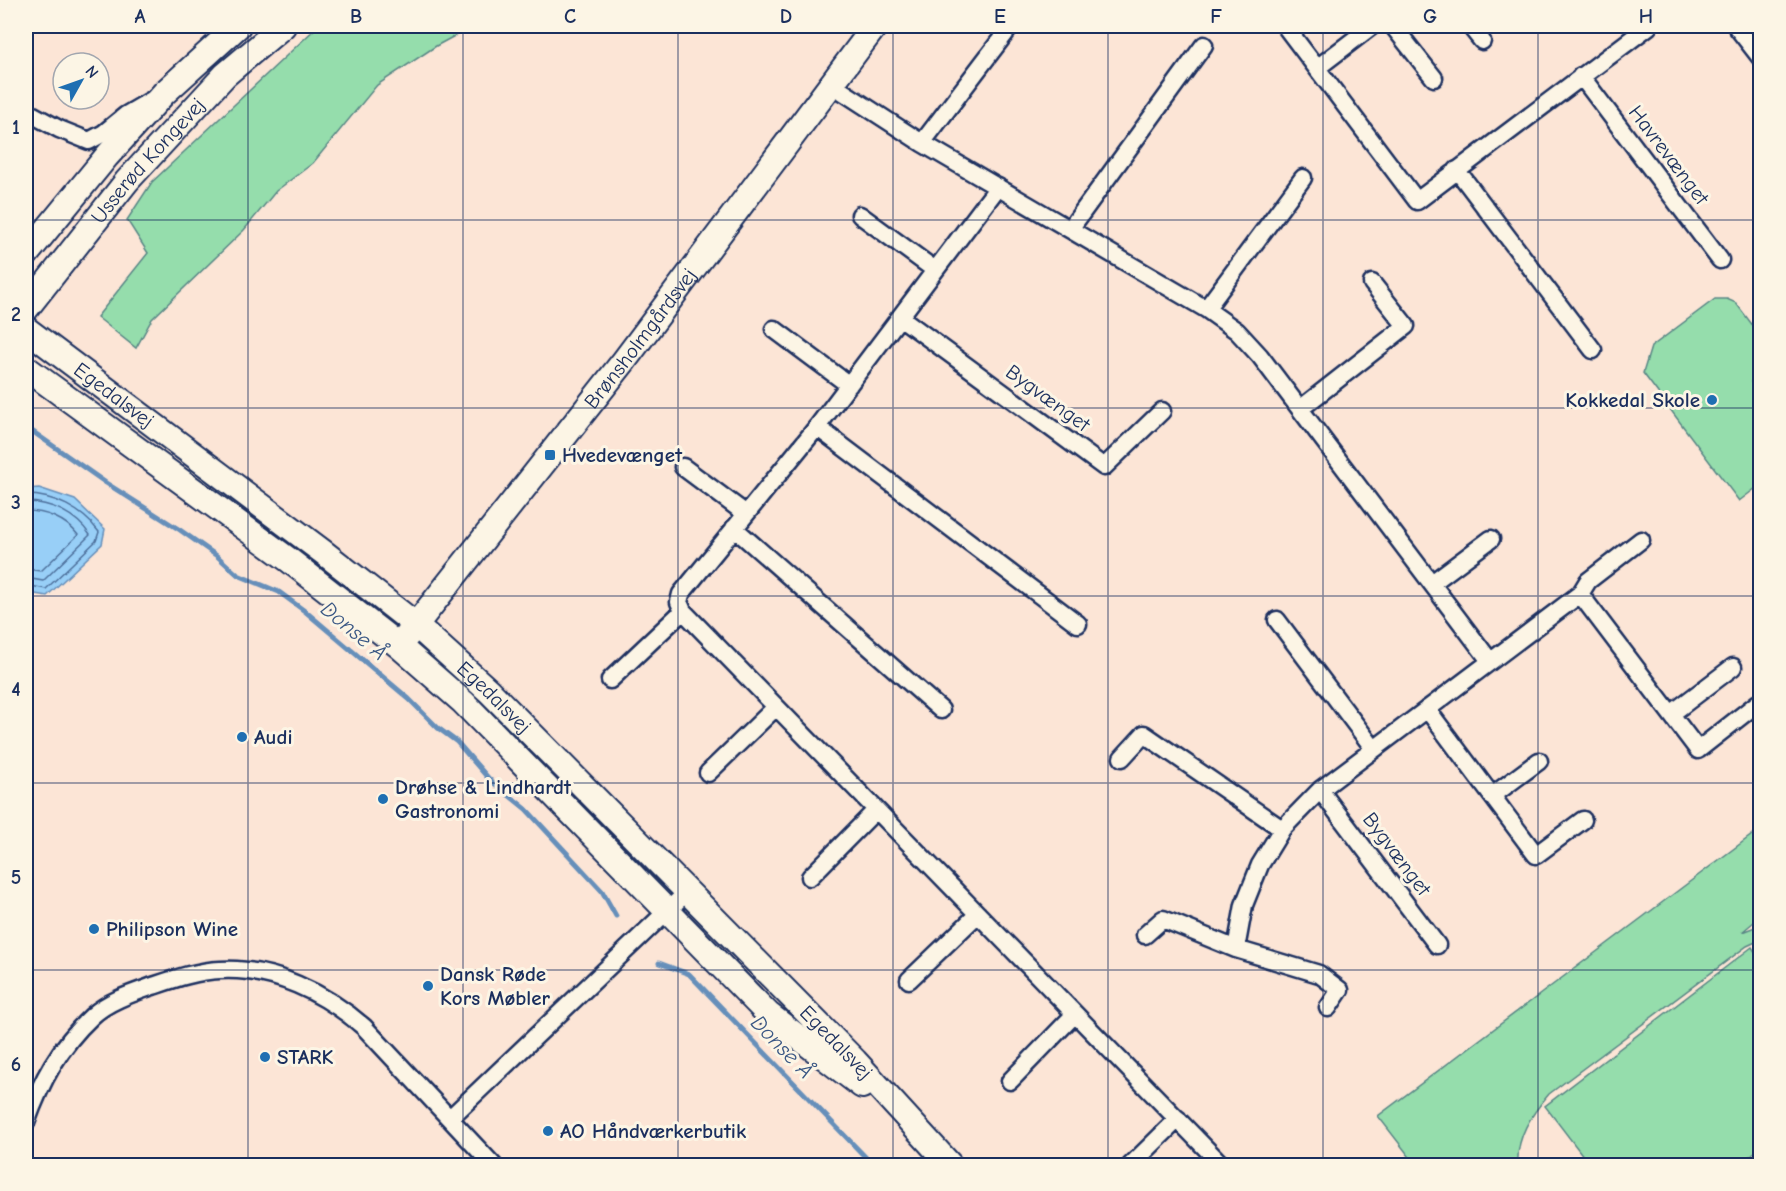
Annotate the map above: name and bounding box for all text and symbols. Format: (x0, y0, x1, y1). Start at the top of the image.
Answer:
text: A (134, 5, 146, 28)
text: B (350, 5, 362, 28)
text: C (564, 5, 576, 28)
text: D (780, 5, 792, 28)
text: E (994, 5, 1006, 28)
text: F (1210, 5, 1222, 28)
text: G (1423, 5, 1437, 28)
text: H (1639, 5, 1653, 28)
north arrow (51, 51, 111, 111)
text: N (81, 62, 102, 82)
street label: Usserød Kongevej (86, 93, 210, 228)
street label: Havrevænget (1624, 101, 1715, 210)
text: 1 (12, 116, 20, 139)
street label: Brønsholmgårdsvej (579, 264, 701, 413)
text: 2 (11, 303, 21, 326)
street label: Egedalsvej (69, 357, 159, 433)
street label: Bygvænget (1001, 359, 1096, 437)
place label: Kokkedal Skole (1565, 388, 1700, 412)
marker: Kokkedal Skole (1705, 393, 1719, 407)
place label: Hvedevænget (562, 443, 683, 467)
marker: Hvedevænget (543, 448, 557, 462)
text: 3 (11, 491, 21, 514)
water label: Donse Å (316, 594, 394, 666)
street label: Egedalsvej (452, 656, 536, 738)
text: 4 (11, 678, 21, 701)
place label: Audi (254, 725, 293, 749)
marker: Audi (235, 730, 249, 744)
place label: Drøhse & Lindhardt Gastronomi (395, 775, 572, 823)
marker: Drøhse & Lindhardt Gastronomi (376, 792, 390, 806)
street label: Bygvænget (1358, 808, 1437, 901)
text: 5 (11, 866, 21, 889)
place label: Philipson Wine (106, 917, 238, 941)
marker: Philipson Wine (87, 922, 101, 936)
place label: Dansk Røde Kors Møbler (440, 962, 551, 1010)
marker: Dansk Røde Kors Møbler (421, 979, 435, 993)
street label: Egedalsvej (795, 1000, 878, 1084)
water label: Donse Å (746, 1009, 820, 1084)
place label: STARK (277, 1045, 334, 1069)
marker: STARK (258, 1050, 272, 1064)
text: 6 (11, 1053, 21, 1076)
place label: AO Håndværkerbutik (560, 1119, 747, 1143)
marker: AO Håndværkerbutik (541, 1124, 555, 1138)

